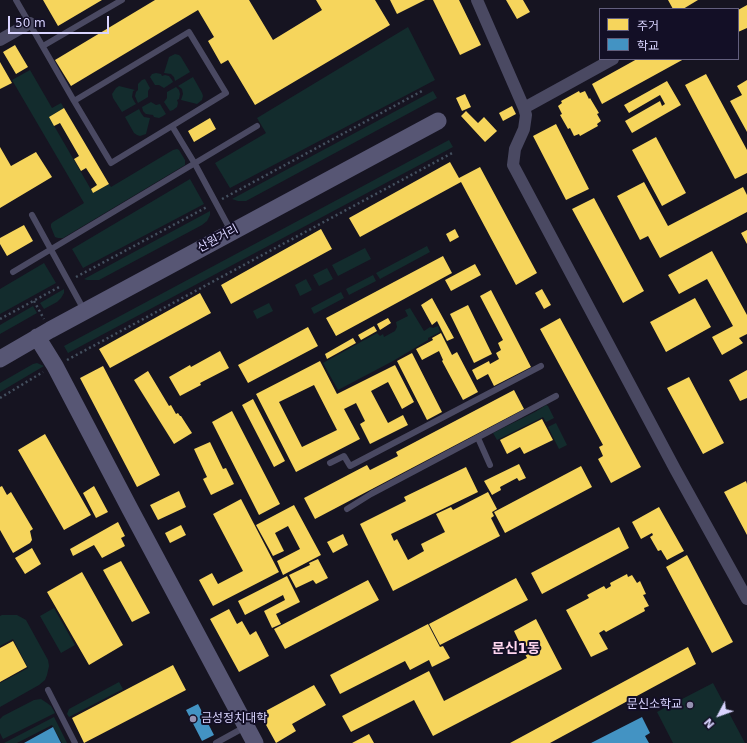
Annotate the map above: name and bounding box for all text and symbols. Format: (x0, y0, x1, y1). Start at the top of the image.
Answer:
scale bar (10, 8, 111, 34)
legend (599, 8, 739, 60)
text: 50 m (15, 16, 46, 30)
text: 주거 (637, 19, 659, 33)
text: 학교 (637, 39, 659, 53)
street label: 산원거리 (195, 222, 241, 256)
district label: 문신1동 (492, 641, 540, 657)
north arrow (699, 695, 739, 735)
place label: 문신소학교 (627, 698, 682, 712)
marker: 문신소학교 (685, 700, 695, 710)
place label: 금성정치대학 (201, 712, 267, 726)
marker: 금성정치대학 (188, 714, 198, 724)
text: N (702, 715, 717, 731)

